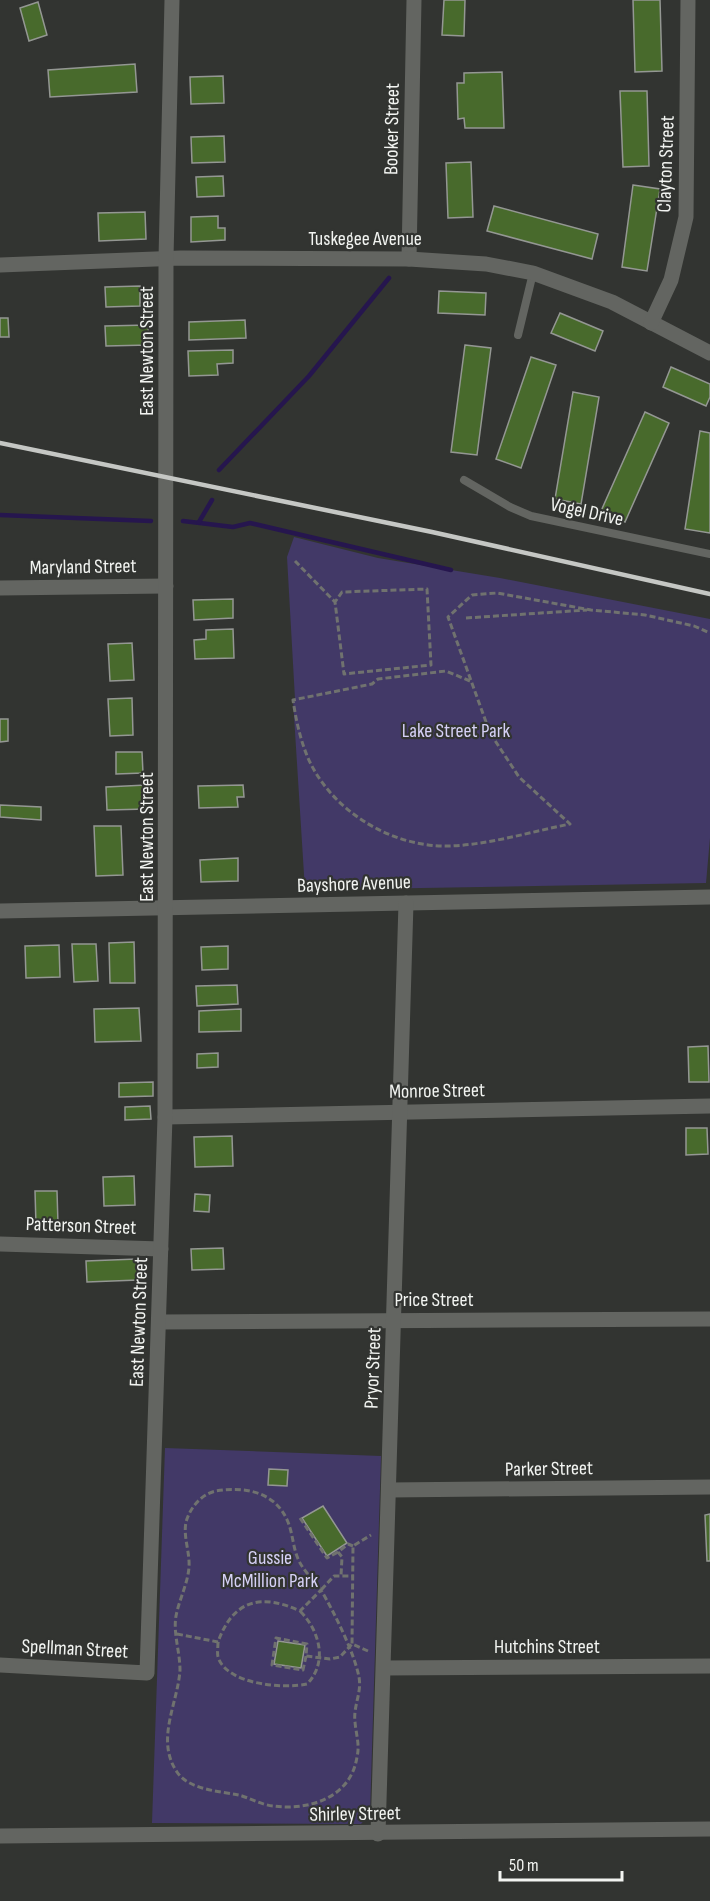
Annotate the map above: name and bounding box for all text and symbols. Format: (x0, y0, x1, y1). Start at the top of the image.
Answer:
street label: Booker Street (379, 83, 405, 175)
street label: Clayton Street (652, 115, 680, 213)
street label: Tuskegee Avenue (308, 227, 422, 251)
street label: East Newton Street (135, 286, 159, 416)
street label: Vogel Drive (548, 493, 626, 531)
street label: Maryland Street (29, 554, 137, 580)
park label: Lake Street Park (402, 719, 510, 743)
street label: East Newton Street (135, 772, 159, 902)
street label: Bayshore Avenue (297, 870, 411, 898)
street label: Monroe Street (389, 1078, 485, 1104)
street label: Patterson Street (25, 1212, 137, 1240)
street label: East Newton Street (125, 1257, 153, 1387)
street label: Price Street (394, 1288, 474, 1312)
street label: Pryor Street (360, 1327, 386, 1409)
street label: Parker Street (505, 1456, 593, 1482)
park label: Gussie McMillion Park (222, 1546, 319, 1593)
street label: Spellman Street (21, 1634, 129, 1664)
street label: Hutchins Street (494, 1635, 600, 1659)
street label: Shirley Street (309, 1801, 401, 1827)
scale bar (500, 1844, 622, 1882)
text: 50 m (509, 1855, 539, 1876)

